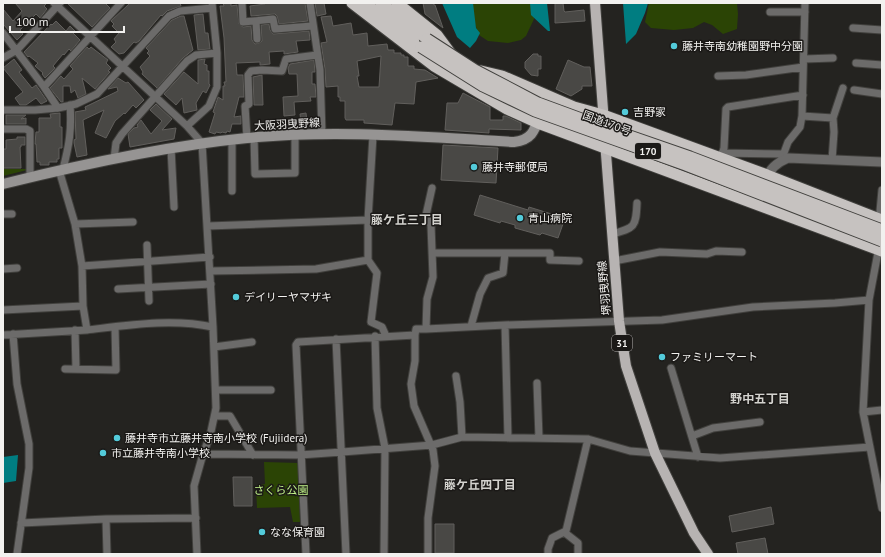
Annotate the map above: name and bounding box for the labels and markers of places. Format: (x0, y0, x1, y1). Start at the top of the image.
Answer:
place label: 藤井寺南幼稚園野中分園 (682, 39, 803, 53)
marker: 藤井寺南幼稚園野中分園 (669, 41, 679, 51)
place label: 吉野家 (633, 105, 666, 119)
marker: 吉野家 (620, 107, 630, 117)
place label: 藤井寺郵便局 (482, 160, 548, 174)
marker: 藤井寺郵便局 (469, 162, 479, 172)
place label: 青山病院 (528, 211, 572, 225)
marker: 青山病院 (515, 213, 525, 223)
place label: デイリーヤマザキ (244, 290, 332, 304)
marker: デイリーヤマザキ (231, 292, 241, 302)
place label: ファミリーマート (670, 350, 758, 364)
marker: ファミリーマート (657, 352, 667, 362)
place label: 藤井寺市立藤井寺南小学校 (Fujiidera) (125, 431, 307, 445)
marker: 藤井寺市立藤井寺南小学校 (Fujiidera) (112, 433, 122, 443)
place label: 市立藤井寺南小学校 (111, 446, 210, 460)
marker: 市立藤井寺南小学校 (98, 448, 108, 458)
place label: なな保育園 (270, 525, 325, 539)
marker: なな保育園 (257, 527, 267, 537)

